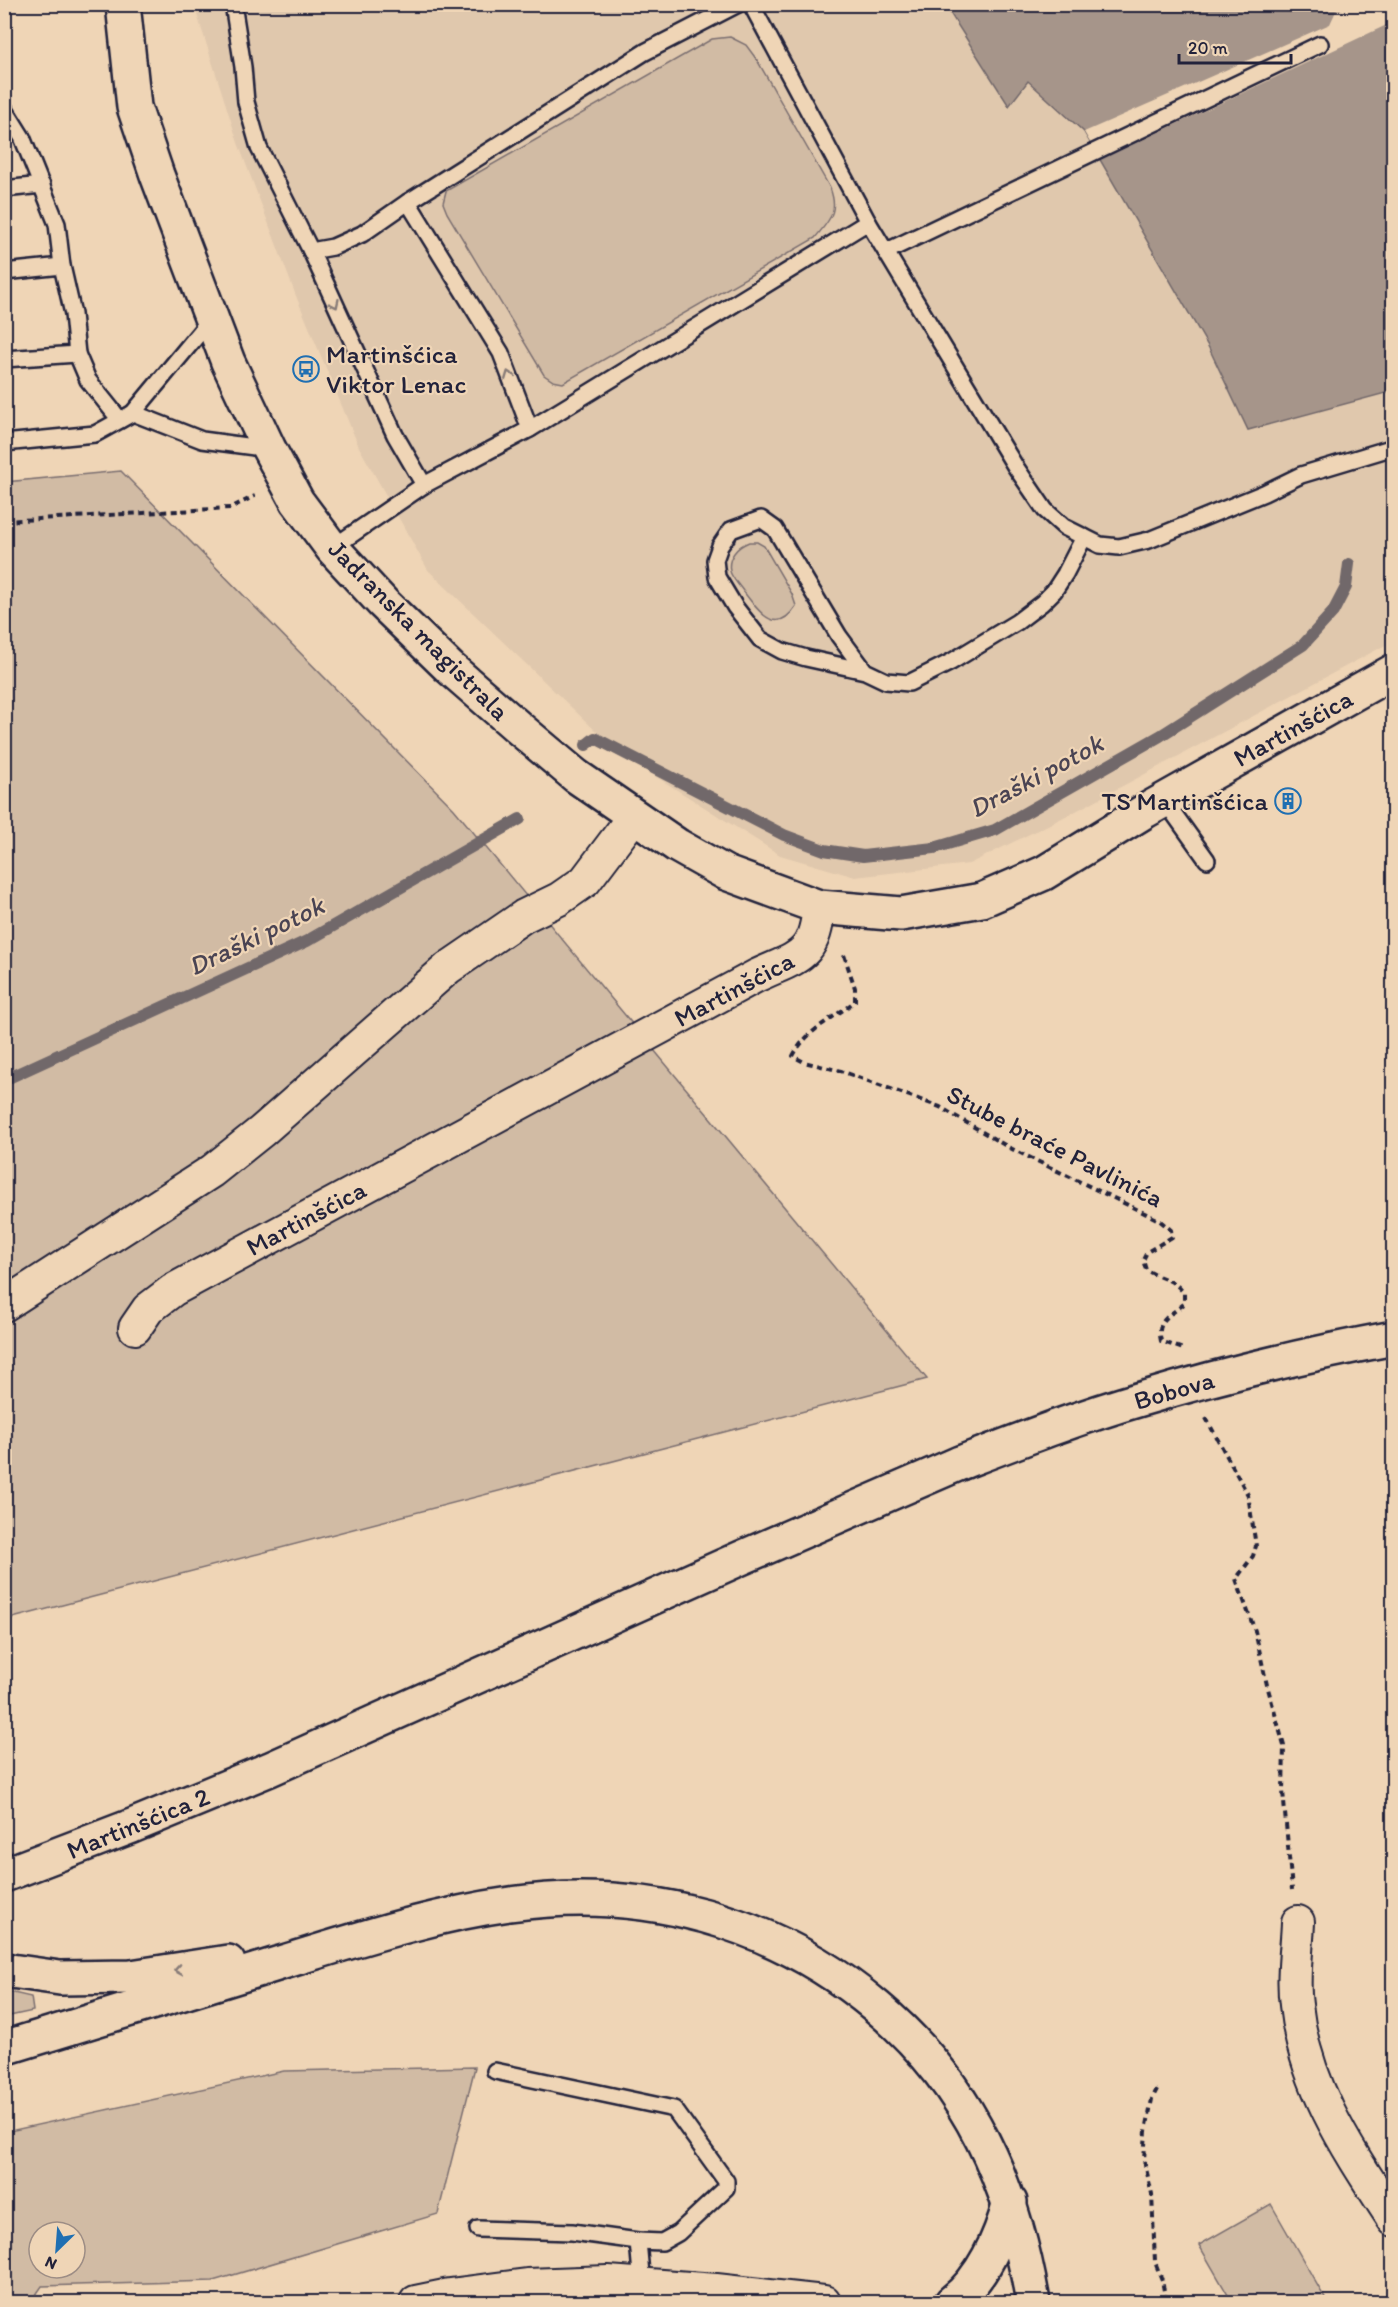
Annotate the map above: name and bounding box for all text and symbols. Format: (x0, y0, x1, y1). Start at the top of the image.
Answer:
scale bar (1179, 27, 1292, 65)
text: 20 m (1188, 37, 1228, 59)
one-way arrow (328, 297, 340, 308)
place label: Martinšćica Viktor Lenac (326, 338, 466, 400)
bus stop icon: Martinšćica Viktor Lenac (291, 354, 321, 384)
one-way arrow (504, 370, 516, 381)
street label: Jadranska magistrala (322, 533, 517, 728)
street label: Martinšćica (1228, 682, 1359, 774)
water label: Draški potok (963, 725, 1110, 825)
place label: TS Martinšćica (1102, 785, 1268, 817)
building icon: TS Martinšćica (1273, 786, 1303, 816)
water label: Draški potok (182, 887, 331, 983)
street label: Martinšćica (668, 944, 800, 1034)
street label: Stube braće Pavlinića (942, 1078, 1169, 1214)
street label: Martinšćica (240, 1173, 372, 1263)
street label: Bobova (1130, 1363, 1218, 1417)
street label: Martinšćica 2 (62, 1780, 214, 1866)
one-way arrow (173, 1963, 182, 1975)
north arrow (27, 2220, 87, 2280)
text: N (42, 2252, 60, 2274)

